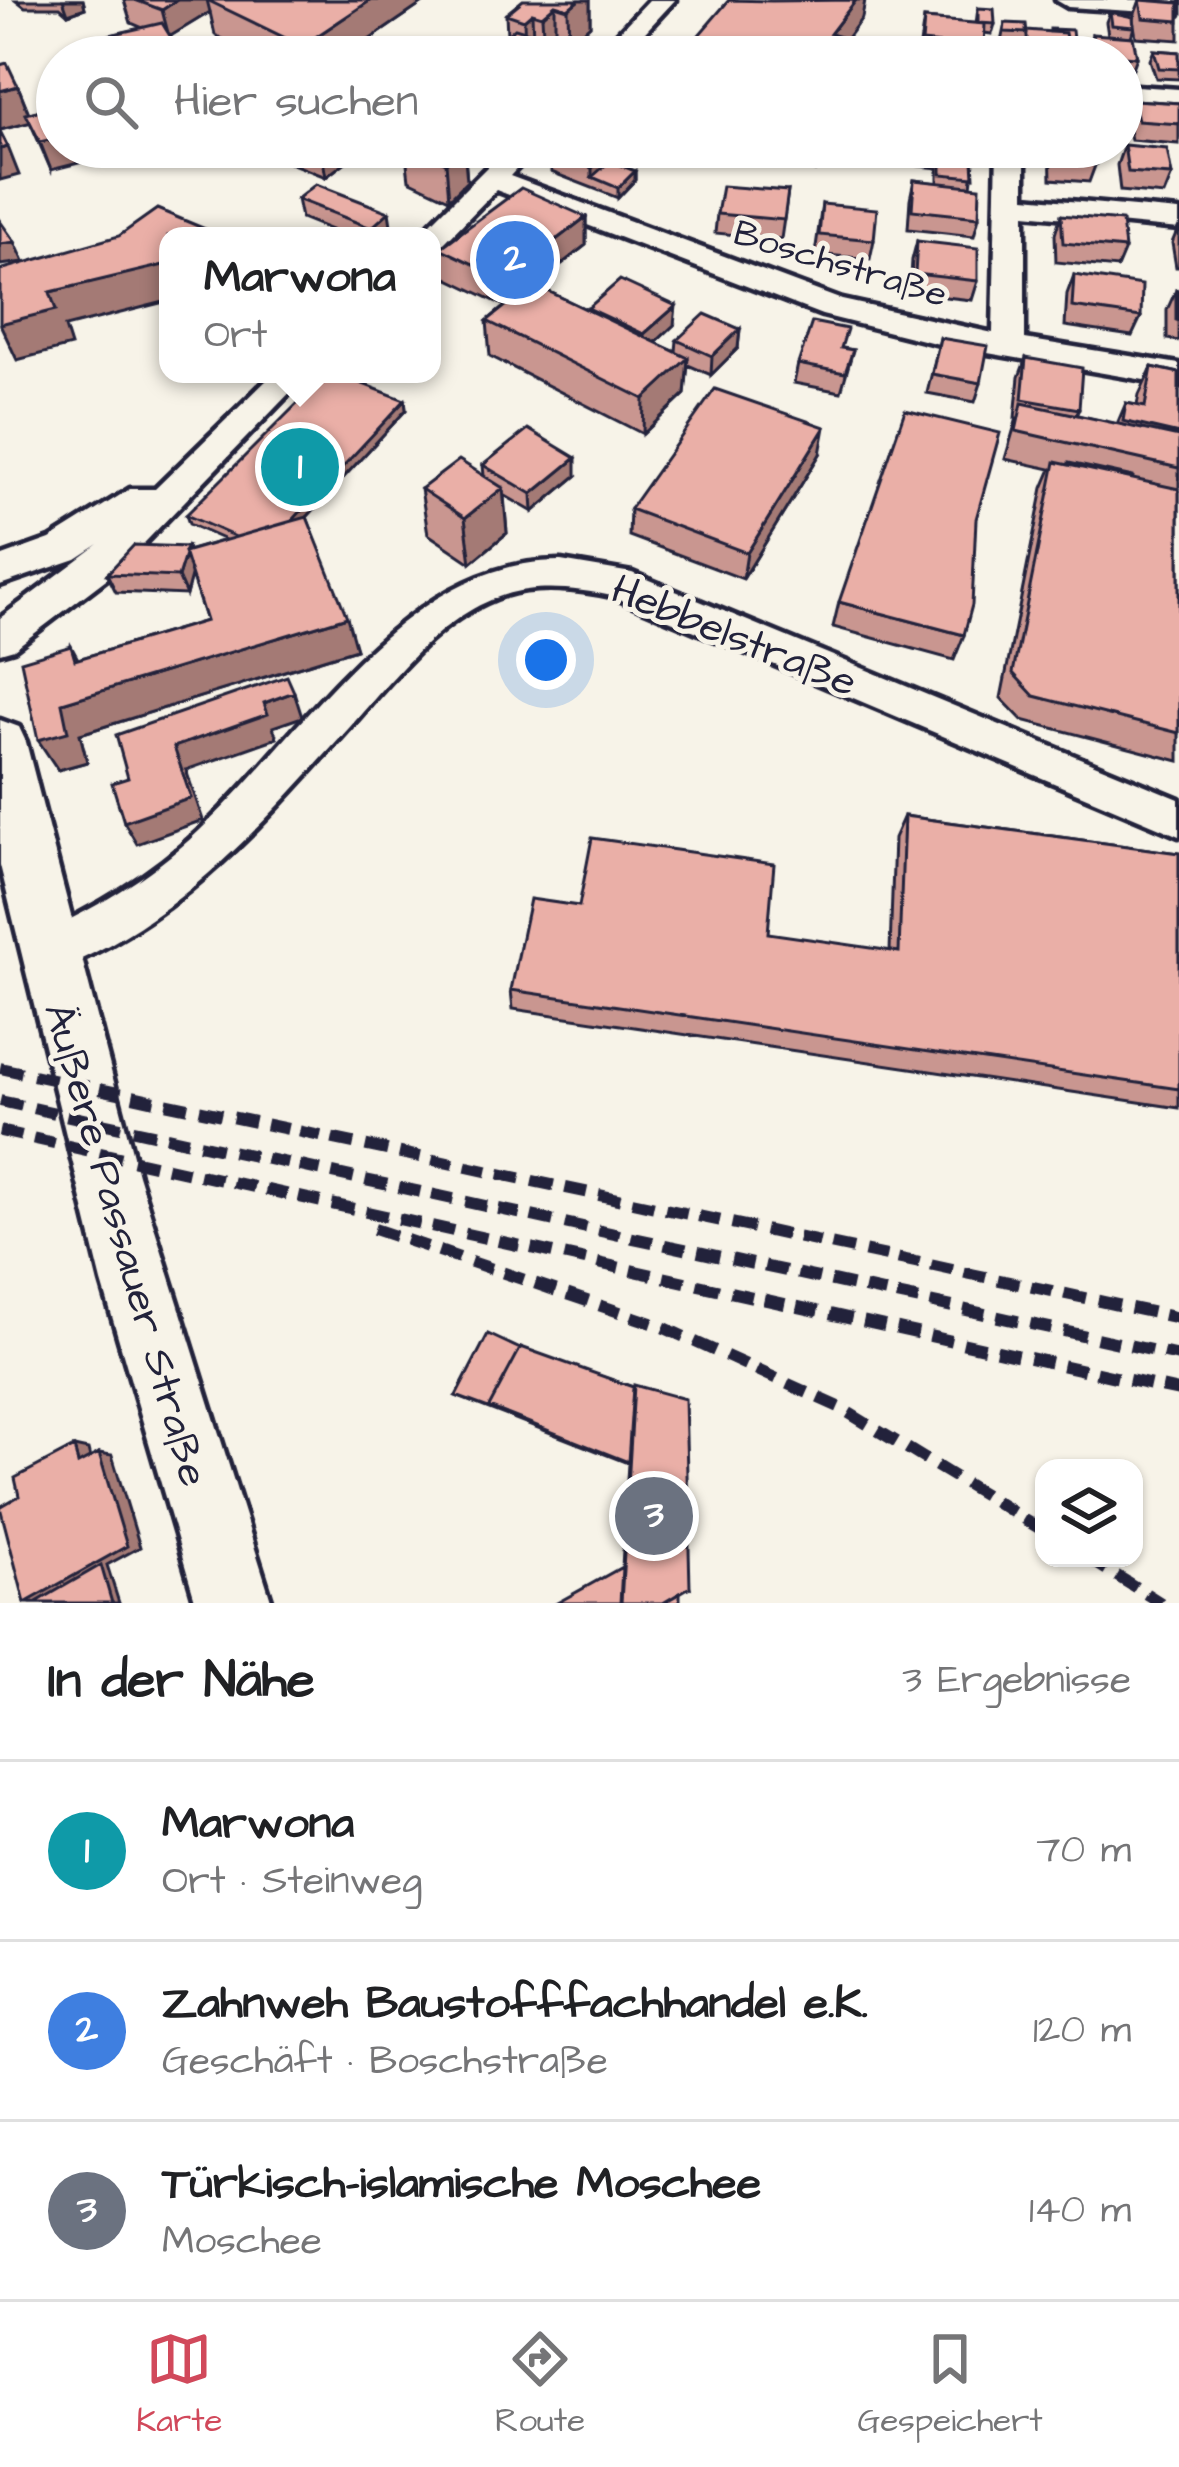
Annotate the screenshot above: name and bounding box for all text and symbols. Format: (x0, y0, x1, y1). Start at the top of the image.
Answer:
search box (36, 36, 1143, 168)
icon: search (78, 69, 144, 135)
text: Hier suchen (174, 71, 418, 133)
street label: Boschstraße (727, 208, 953, 321)
pin: 2 (476, 215, 554, 305)
popup (159, 227, 441, 383)
text: Marwona (204, 247, 396, 309)
text: Ort (204, 309, 267, 363)
pin: 1 (261, 422, 339, 512)
street label: Hebbelstraße (603, 561, 865, 712)
your location (516, 630, 576, 690)
street label: Äußere Passauer Straße (28, 996, 222, 1493)
map controls (1035, 1459, 1143, 1567)
button: layers (1035, 1459, 1143, 1567)
pin: 3 (615, 1471, 693, 1561)
text: In der Nähe (48, 1646, 315, 1717)
text: 3 Ergebnisse (902, 1654, 1131, 1708)
text: Marwona (162, 1793, 354, 1855)
text: 1 (85, 1824, 90, 1878)
text: 70 m (1036, 1824, 1131, 1878)
text: Ort · Steinweg (162, 1855, 422, 1909)
text: Zahnweh Baustofffachhandel e.K. (162, 1973, 868, 2035)
text: 2 (76, 2004, 98, 2058)
text: 120 m (1033, 2004, 1131, 2058)
text: Geschäft · Boschstraße (162, 2035, 608, 2089)
text: Türkisch-islamische Moschee (162, 2153, 761, 2215)
text: 3 (77, 2184, 97, 2238)
text: 140 m (1029, 2184, 1131, 2238)
text: Moschee (162, 2215, 322, 2269)
tab: Karte (136, 2326, 222, 2444)
tab: Route (495, 2326, 585, 2444)
tab: Gespeichert (858, 2326, 1043, 2444)

